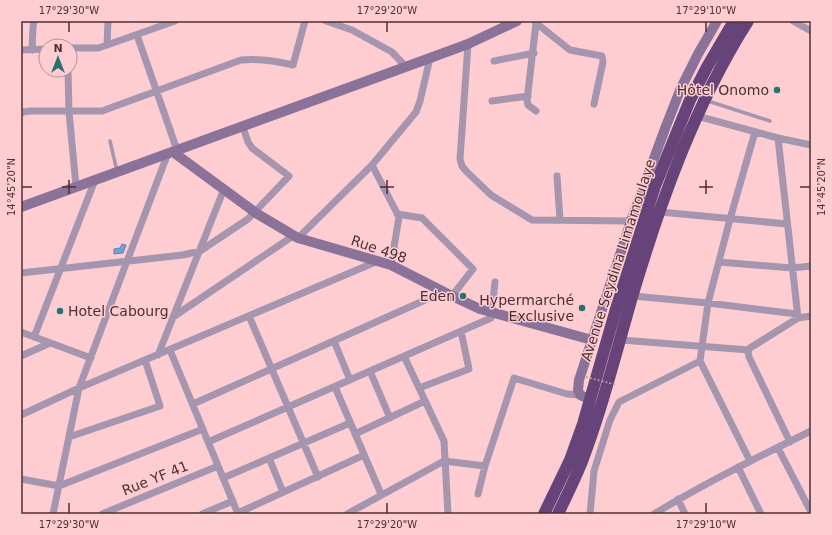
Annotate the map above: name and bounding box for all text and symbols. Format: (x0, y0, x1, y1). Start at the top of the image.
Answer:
text: 17°29'30"W (39, 5, 99, 16)
text: 17°29'20"W (357, 5, 417, 16)
text: 17°29'10"W (676, 5, 736, 16)
north arrow (38, 38, 78, 78)
text: N (53, 42, 63, 55)
place label: Hôtel Onomo (677, 82, 769, 98)
marker: Hôtel Onomo (772, 85, 782, 95)
street label: Avenue Seydina Limamoulaye (578, 157, 658, 363)
text: 14°45'20"N (6, 158, 17, 216)
text: 14°45'20"N (816, 158, 827, 216)
street label: Rue 498 (349, 232, 409, 266)
place label: Eden (420, 288, 455, 304)
marker: Eden (458, 291, 468, 301)
place label: Hypermarché Exclusive (479, 292, 574, 324)
place label: Hotel Cabourg (68, 303, 169, 319)
marker: Hypermarché Exclusive (577, 303, 587, 313)
marker: Hotel Cabourg (55, 306, 65, 316)
street label: Rue YF 41 (120, 457, 190, 499)
text: 17°29'30"W (39, 519, 99, 530)
text: 17°29'20"W (357, 519, 417, 530)
text: 17°29'10"W (676, 519, 736, 530)

